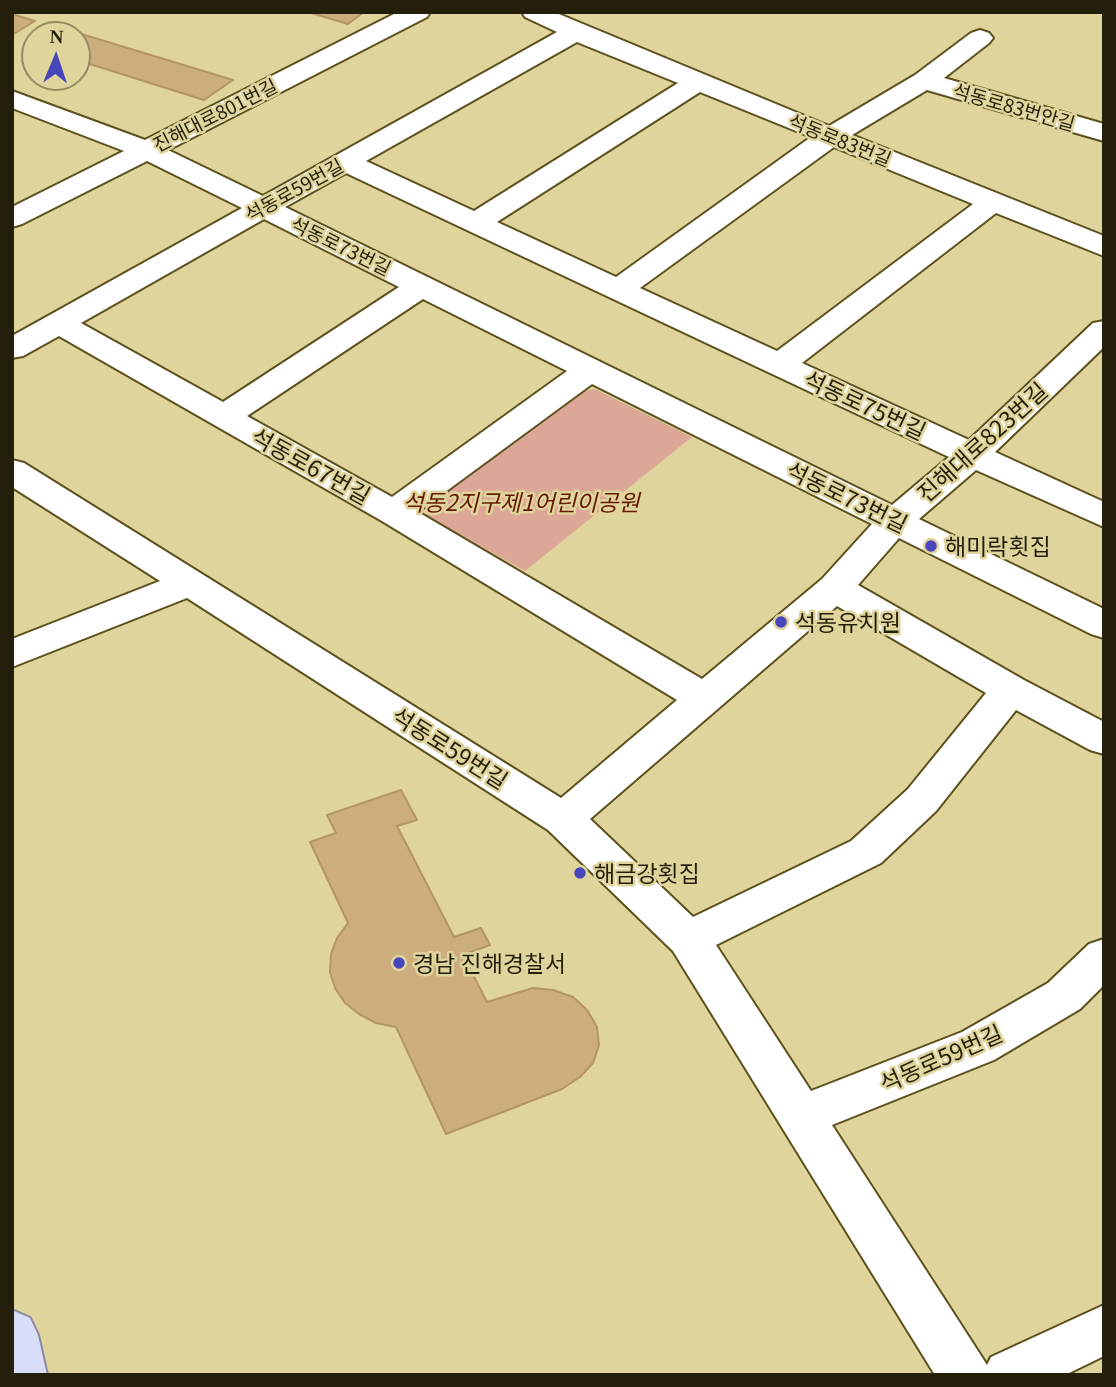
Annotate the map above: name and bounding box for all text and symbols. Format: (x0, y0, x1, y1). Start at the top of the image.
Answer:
north arrow (21, 21, 91, 91)
text: N (49, 26, 64, 47)
street label: 진해대로801번길 (149, 74, 281, 156)
street label: 석동로83번안길 (950, 79, 1078, 135)
street label: 석동로83번길 (785, 109, 895, 171)
street label: 석동로59번길 (241, 154, 347, 226)
street label: 석동로73번길 (287, 212, 395, 280)
street label: 석동로75번길 (800, 365, 930, 445)
street label: 진해대로823번길 (911, 376, 1053, 508)
street label: 석동로67번길 (247, 422, 375, 510)
street label: 석동로73번길 (782, 456, 912, 538)
park label: 석동2지구제1어린이공원 (402, 488, 640, 516)
place label: 해미락횟집 (945, 532, 1051, 560)
marker: 해미락횟집 (923, 538, 939, 554)
place label: 석동유치원 (795, 608, 901, 636)
marker: 석동유치원 (773, 614, 789, 630)
street label: 석동로59번길 (387, 701, 513, 795)
place label: 해금강횟집 (594, 859, 700, 887)
marker: 해금강횟집 (572, 865, 588, 881)
place label: 경남 진해경찰서 (413, 949, 566, 977)
marker: 경남 진해경찰서 (391, 955, 407, 971)
street label: 석동로59번길 (875, 1019, 1007, 1097)

